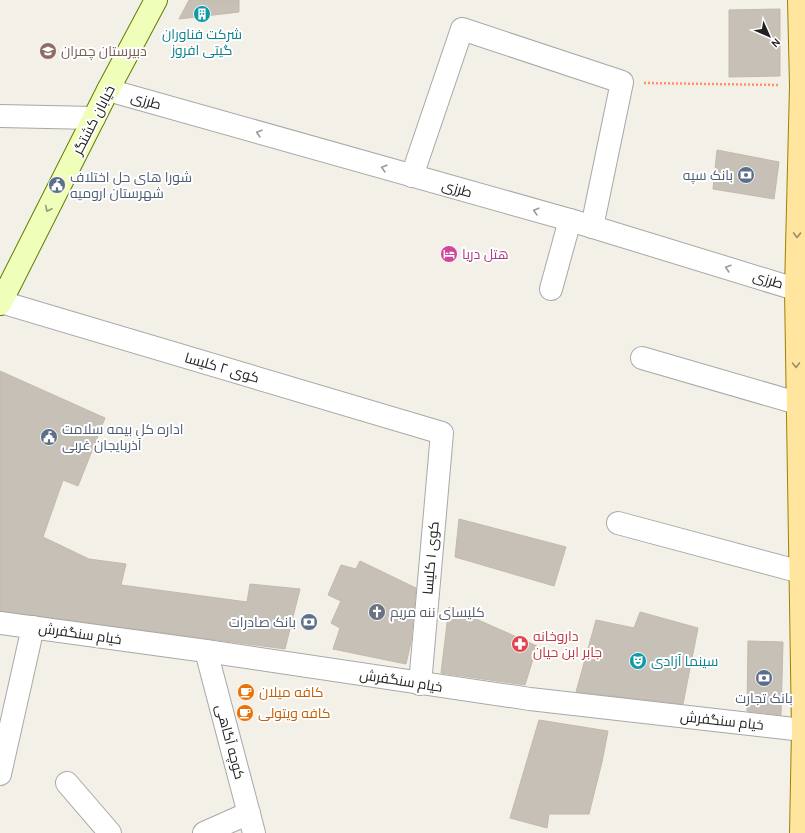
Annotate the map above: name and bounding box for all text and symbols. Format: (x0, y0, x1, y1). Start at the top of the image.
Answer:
building icon: شرکت فناوران گیتی افروز (192, 4, 212, 24)
north arrow (749, 16, 789, 56)
place label: شرکت فناوران گیتی افروز (162, 26, 242, 59)
text: N (768, 35, 783, 50)
school or university icon: دبیرستان چمران (38, 41, 58, 61)
place label: دبیرستان چمران (61, 43, 147, 61)
street label: خیابان کشتگر (69, 82, 119, 158)
street label: طرزی (129, 89, 163, 113)
one-way arrow (256, 129, 263, 138)
one-way arrow (381, 164, 388, 173)
bank icon: بانک سپه (736, 165, 756, 185)
place label: بانک سپه (683, 167, 733, 185)
place label: شورا های حل اختلاف شهرستان ارومیه (70, 169, 192, 202)
public building icon: شورا های حل اختلاف شهرستان ارومیه (47, 175, 67, 195)
street label: طرزی (440, 177, 474, 201)
one-way arrow (45, 205, 53, 212)
one-way arrow (533, 207, 540, 216)
one-way arrow (793, 232, 802, 238)
hotel icon: هتل دریا (439, 244, 459, 264)
place label: هتل دریا (462, 246, 509, 263)
one-way arrow (725, 264, 732, 273)
street label: طرزی (751, 267, 785, 293)
street label: کوی ۲ کلیسا (183, 349, 261, 387)
one-way arrow (792, 362, 800, 368)
place label: اداره کل بیمه سلامت آذربایجان غربی (62, 421, 183, 454)
public building icon: اداره کل بیمه سلامت آذربایجان غربی (39, 427, 59, 447)
street label: کوی ۱ کلیسا (419, 521, 443, 595)
church icon: کلیسای ننه مریم (367, 602, 387, 622)
place label: کلیسای ننه مریم (390, 604, 485, 622)
bank icon: بانک صادرات (299, 612, 319, 632)
place label: بانک صادرات (229, 614, 296, 631)
street label: خیام سنگفرش (37, 620, 123, 649)
place label: داروخانه جابر ابن حیان (533, 628, 602, 661)
pharmacy icon: داروخانه جابر ابن حیان (510, 634, 530, 654)
theatre icon: سینما آزادی (628, 651, 648, 671)
place label: سینما آزادی (651, 653, 718, 670)
street label: خیام سنگفرش (358, 666, 444, 697)
bank icon: بانک تجارت (754, 668, 774, 688)
cafe icon: کافه میلان (236, 682, 256, 702)
place label: کافه میلان (259, 684, 324, 701)
place label: بانک تجارت (735, 690, 793, 707)
street label: کوچه آگاهی (211, 703, 248, 782)
cafe icon: کافه ویتولی (235, 703, 255, 723)
place label: کافه ویتولی (258, 705, 331, 722)
street label: خیام سنگفرش (679, 708, 765, 735)

